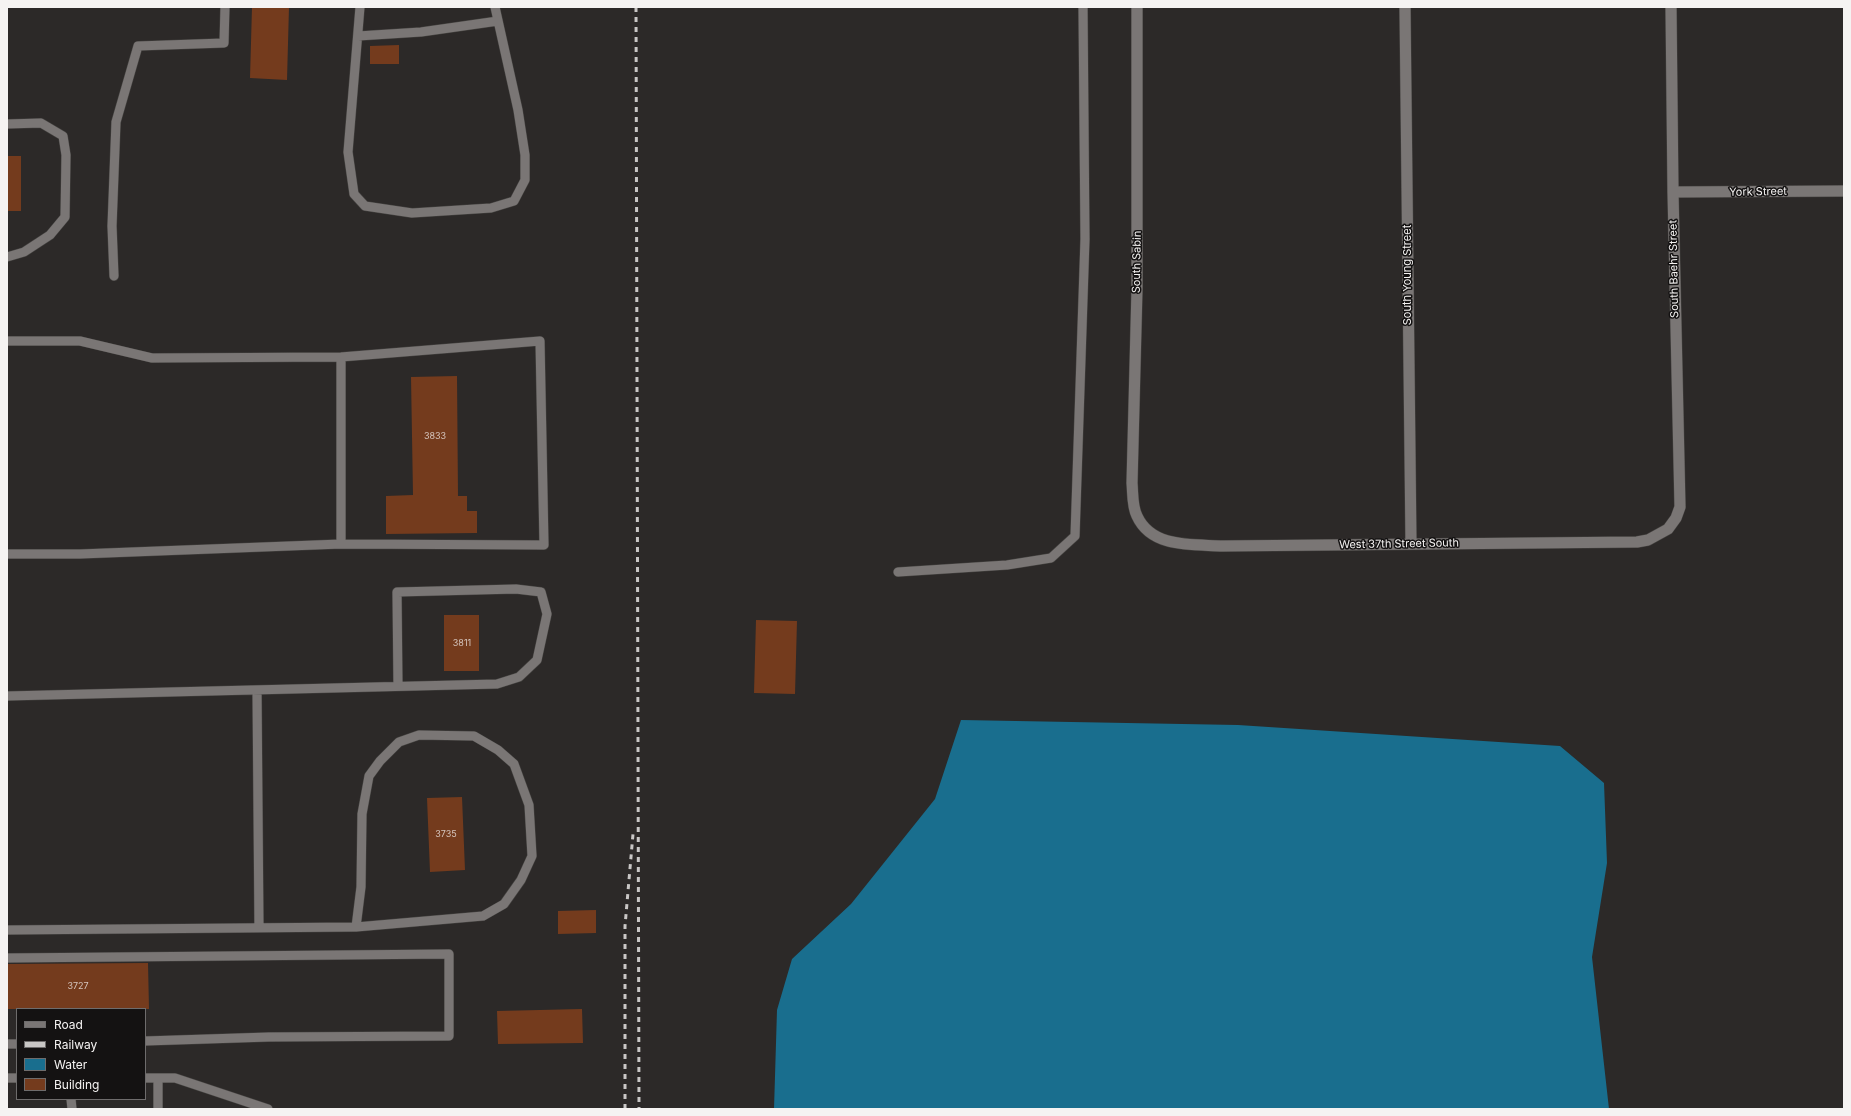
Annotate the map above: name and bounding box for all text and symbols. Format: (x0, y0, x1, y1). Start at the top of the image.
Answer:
street label: York Street (1729, 185, 1787, 199)
street label: South Baehr Street (1667, 220, 1681, 318)
street label: South Young Street (1401, 225, 1415, 325)
street label: South Sabin (1130, 231, 1144, 293)
house number: 3833 (424, 431, 446, 441)
street label: West 37th Street South (1339, 536, 1459, 552)
house number: 3811 (453, 638, 471, 648)
house number: 3735 (435, 829, 457, 839)
house number: 3727 (67, 981, 89, 991)
legend (16, 1008, 146, 1100)
text: Road (54, 1017, 83, 1032)
text: Railway (54, 1037, 97, 1052)
text: Water (54, 1057, 87, 1072)
text: Building (54, 1077, 99, 1092)

